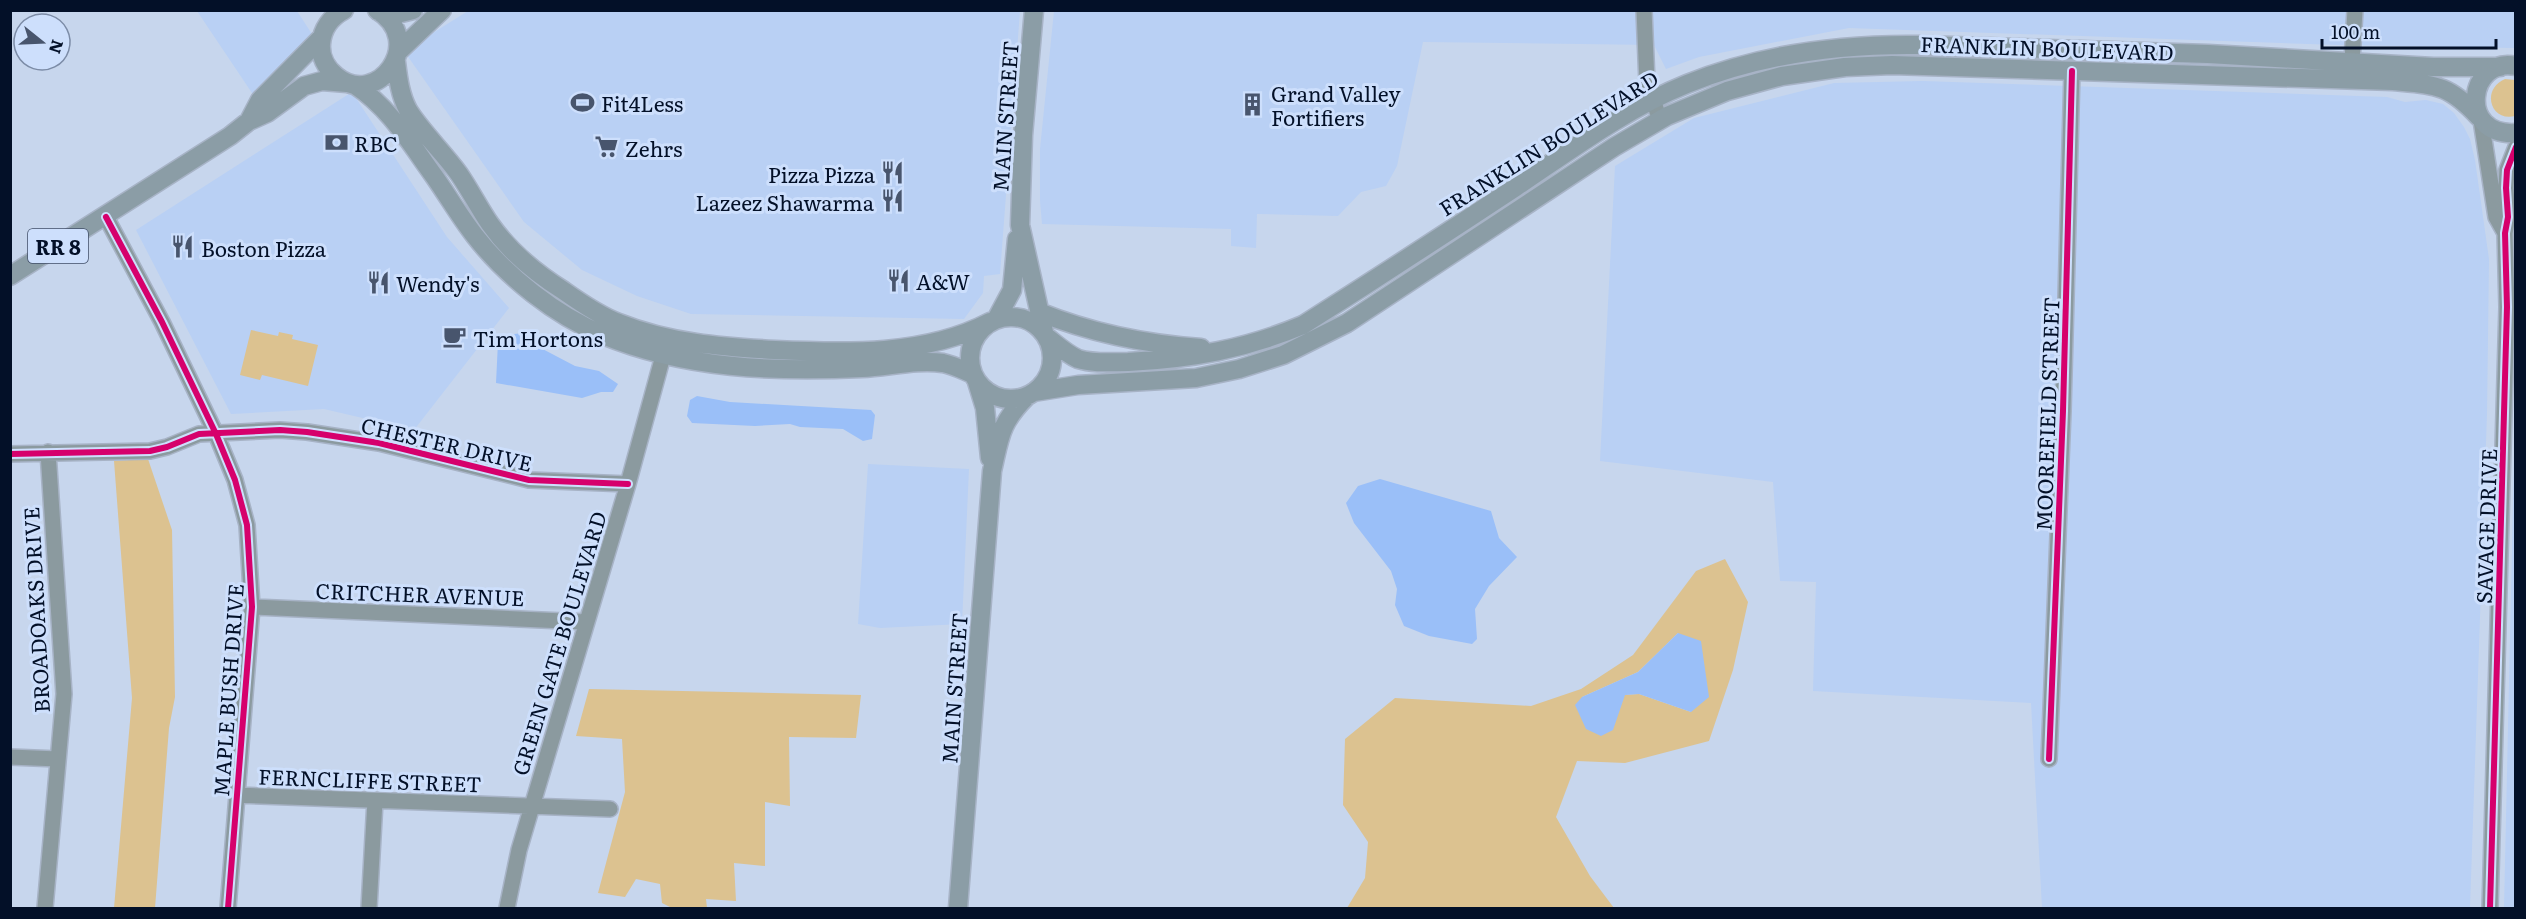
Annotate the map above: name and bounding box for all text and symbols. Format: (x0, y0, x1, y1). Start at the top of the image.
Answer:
north arrow (12, 12, 72, 72)
scale bar (2322, 12, 2496, 50)
text: 100 m (2331, 18, 2380, 45)
street label: FRANKLIN BOULEVARD (1920, 27, 2174, 67)
text: N (44, 37, 71, 57)
street label: MAIN STREET (983, 39, 1025, 193)
street label: FRANKLIN BOULEVARD (1432, 62, 1664, 222)
place label: Grand Valley Fortifiers (1271, 77, 1401, 132)
place label: Fit4Less (601, 87, 683, 118)
sports icon: Fit4Less (570, 89, 596, 115)
building icon: Grand Valley Fortifiers (1240, 91, 1266, 117)
place label: RBC (354, 127, 398, 158)
bank icon: RBC (323, 129, 349, 155)
place label: Zehrs (625, 132, 683, 163)
supermarket icon: Zehrs (594, 134, 620, 160)
place label: Pizza Pizza (768, 158, 876, 189)
restaurant icon: Pizza Pizza (880, 160, 906, 186)
place label: Lazeez Shawarma (695, 186, 875, 217)
restaurant icon: Lazeez Shawarma (879, 188, 905, 214)
road number: RR 8 (28, 229, 88, 263)
place label: Boston Pizza (201, 232, 327, 263)
restaurant icon: Boston Pizza (170, 234, 196, 260)
place label: A&W (916, 265, 970, 296)
place label: Wendy's (396, 267, 480, 298)
restaurant icon: A&W (885, 267, 911, 293)
restaurant icon: Wendy's (365, 269, 391, 295)
street label: MOOREFIELD STREET (2026, 296, 2066, 532)
place label: Tim Hortons (473, 322, 603, 353)
cafe icon: Tim Hortons (442, 324, 468, 350)
street label: CHESTER DRIVE (358, 408, 536, 478)
street label: SAVAGE DRIVE (2467, 448, 2503, 604)
street label: BROADOAKS DRIVE (14, 506, 56, 714)
street label: GREEN GATE BOULEVARD (503, 507, 613, 779)
street label: CRITCHER AVENUE (315, 574, 525, 612)
street label: MAPLE BUSH DRIVE (204, 582, 250, 798)
street label: MAIN STREET (932, 611, 974, 765)
street label: FERNCLIFFE STREET (258, 760, 482, 798)

